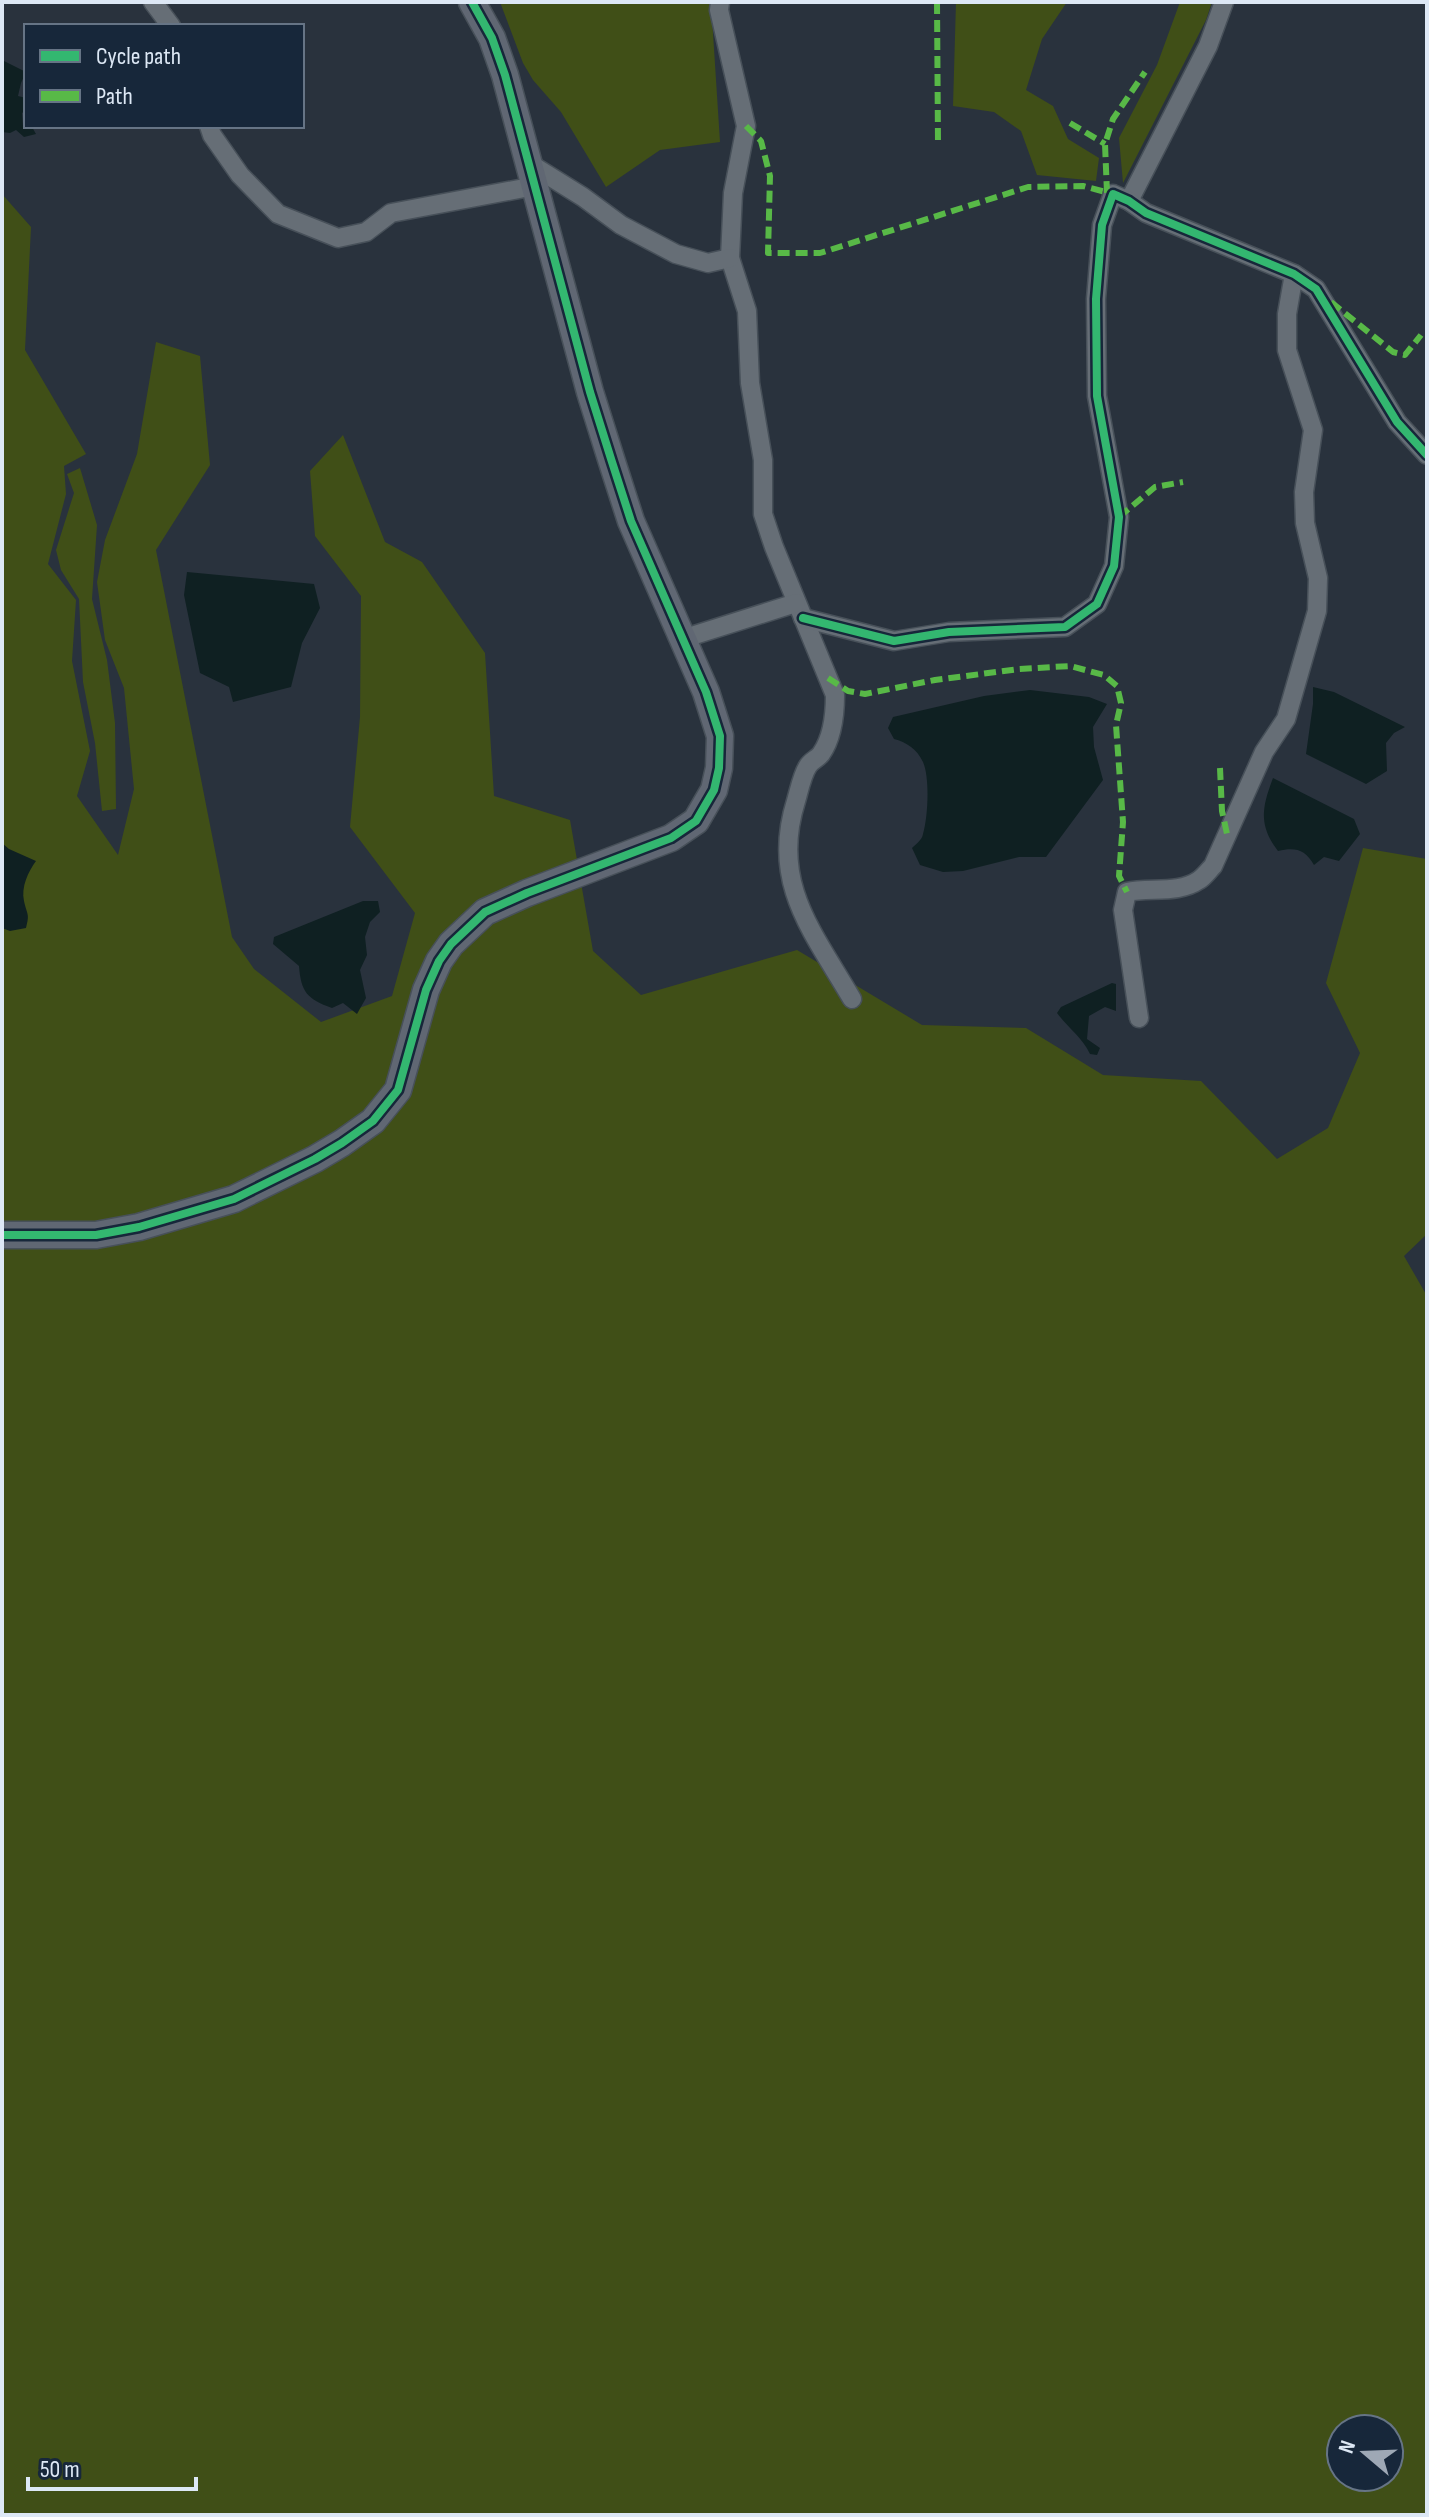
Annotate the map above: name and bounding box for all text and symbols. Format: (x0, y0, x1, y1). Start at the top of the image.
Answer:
legend (24, 24, 304, 128)
text: Cycle path (96, 42, 181, 71)
text: Path (96, 82, 133, 111)
north arrow (1325, 2413, 1405, 2493)
text: N (1333, 2437, 1362, 2457)
scale bar (28, 2441, 196, 2491)
text: 50 m (40, 2455, 80, 2484)

